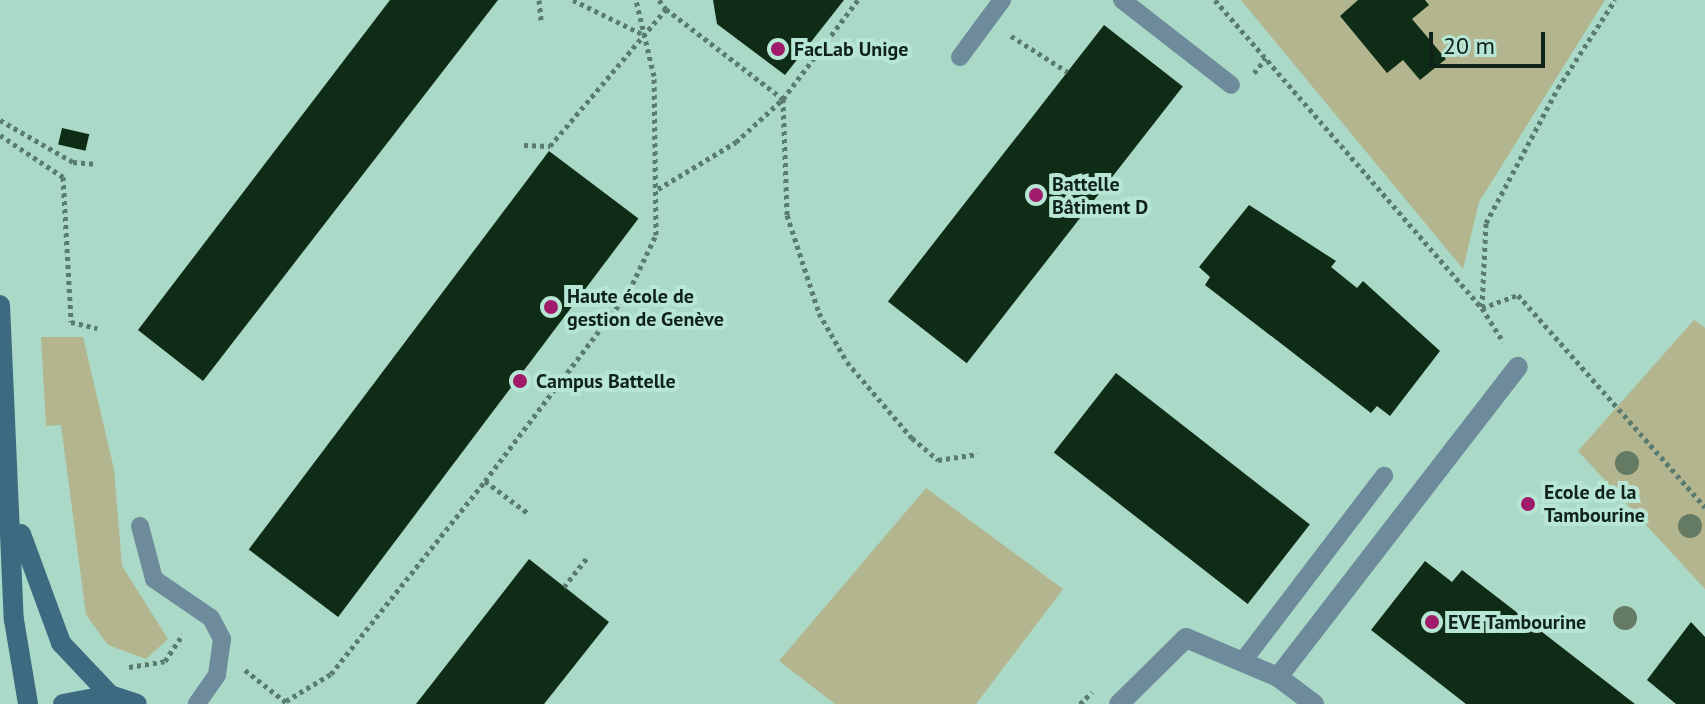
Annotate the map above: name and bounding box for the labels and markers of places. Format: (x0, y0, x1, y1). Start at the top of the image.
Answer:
place label: FacLab Unige (794, 37, 908, 61)
marker: FacLab Unige (769, 40, 787, 58)
place label: Battelle Bâtiment D (1052, 172, 1148, 219)
marker: Battelle Bâtiment D (1027, 186, 1045, 204)
place label: Haute école de gestion de Genève (567, 284, 724, 331)
marker: Haute école de gestion de Genève (542, 298, 560, 316)
place label: Campus Battelle (536, 369, 676, 393)
marker: Campus Battelle (511, 372, 529, 390)
place label: Ecole de la Tambourine (1544, 480, 1645, 527)
marker: Ecole de la Tambourine (1519, 495, 1537, 513)
place label: EVE Tambourine (1448, 610, 1587, 634)
marker: EVE Tambourine (1423, 613, 1441, 631)

